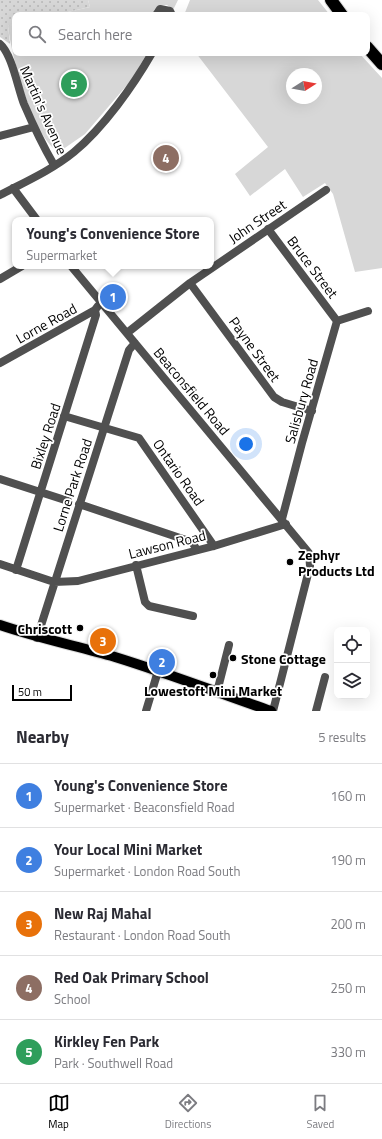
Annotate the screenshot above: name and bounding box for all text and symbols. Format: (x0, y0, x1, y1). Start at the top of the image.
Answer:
search box (12, 12, 370, 56)
icon: search (26, 23, 48, 45)
text: Search here (58, 23, 132, 46)
street label: Martin's Avenue (15, 62, 73, 158)
north arrow (286, 68, 322, 104)
pin: 5 (61, 69, 87, 99)
pin: 4 (153, 143, 179, 173)
street label: John Street (224, 194, 290, 248)
popup (12, 217, 214, 269)
text: Young's Convenience Store (26, 222, 200, 245)
street label: Bruce Street (283, 231, 343, 303)
text: Supermarket (26, 245, 97, 265)
pin: 1 (100, 282, 126, 312)
street label: Lorne Road (12, 298, 80, 348)
street label: Payne Street (224, 312, 286, 386)
street label: Beaconsfield Road (149, 343, 235, 439)
street label: Salisbury Road (279, 356, 323, 446)
street label: Bixley Road (24, 400, 66, 472)
street label: Ontario Road (148, 434, 210, 510)
your location (236, 434, 256, 454)
street label: Lorne Park Road (47, 436, 97, 534)
street label: Lawson Road (126, 524, 208, 564)
place label: Zephyr Products Ltd (298, 544, 375, 581)
marker: Zephyr Products Ltd (285, 557, 295, 567)
place label: Chriscott (17, 618, 72, 639)
marker: Chriscott (75, 623, 85, 633)
pin: 3 (90, 626, 116, 656)
map controls (334, 627, 370, 699)
button: locate (334, 627, 370, 663)
pin: 2 (149, 647, 175, 677)
place label: Stone Cottage (241, 648, 326, 669)
marker: Stone Cottage (228, 653, 238, 663)
button: layers (334, 663, 370, 699)
marker: Lowestoft Mini Market (208, 670, 218, 680)
place label: Lowestoft Mini Market (144, 680, 282, 701)
scale bar (12, 683, 72, 702)
text: 50 m (18, 684, 42, 700)
text: Nearby (16, 724, 69, 750)
text: 5 results (318, 727, 366, 747)
text: Young's Convenience Store (54, 774, 228, 797)
text: 1 (25, 786, 33, 806)
text: 160 m (330, 786, 366, 806)
text: Supermarket · Beaconsfield Road (54, 797, 235, 817)
text: Your Local Mini Market (54, 838, 202, 861)
text: 2 (25, 850, 33, 870)
text: 190 m (330, 850, 366, 870)
text: Supermarket · London Road South (54, 861, 240, 881)
text: New Raj Mahal (54, 902, 151, 925)
text: 3 (25, 914, 33, 934)
text: 200 m (330, 914, 366, 934)
text: Restaurant · London Road South (54, 925, 231, 945)
text: Red Oak Primary School (54, 966, 209, 989)
text: 4 (25, 978, 33, 998)
text: 250 m (330, 978, 366, 998)
text: School (54, 989, 90, 1009)
text: Kirkley Fen Park (54, 1030, 159, 1053)
text: 5 (25, 1042, 33, 1062)
text: 330 m (330, 1042, 366, 1062)
text: Park · Southwell Road (54, 1053, 173, 1073)
tab: Map (48, 1092, 70, 1132)
tab: Directions (165, 1092, 211, 1132)
tab: Saved (306, 1092, 334, 1132)

